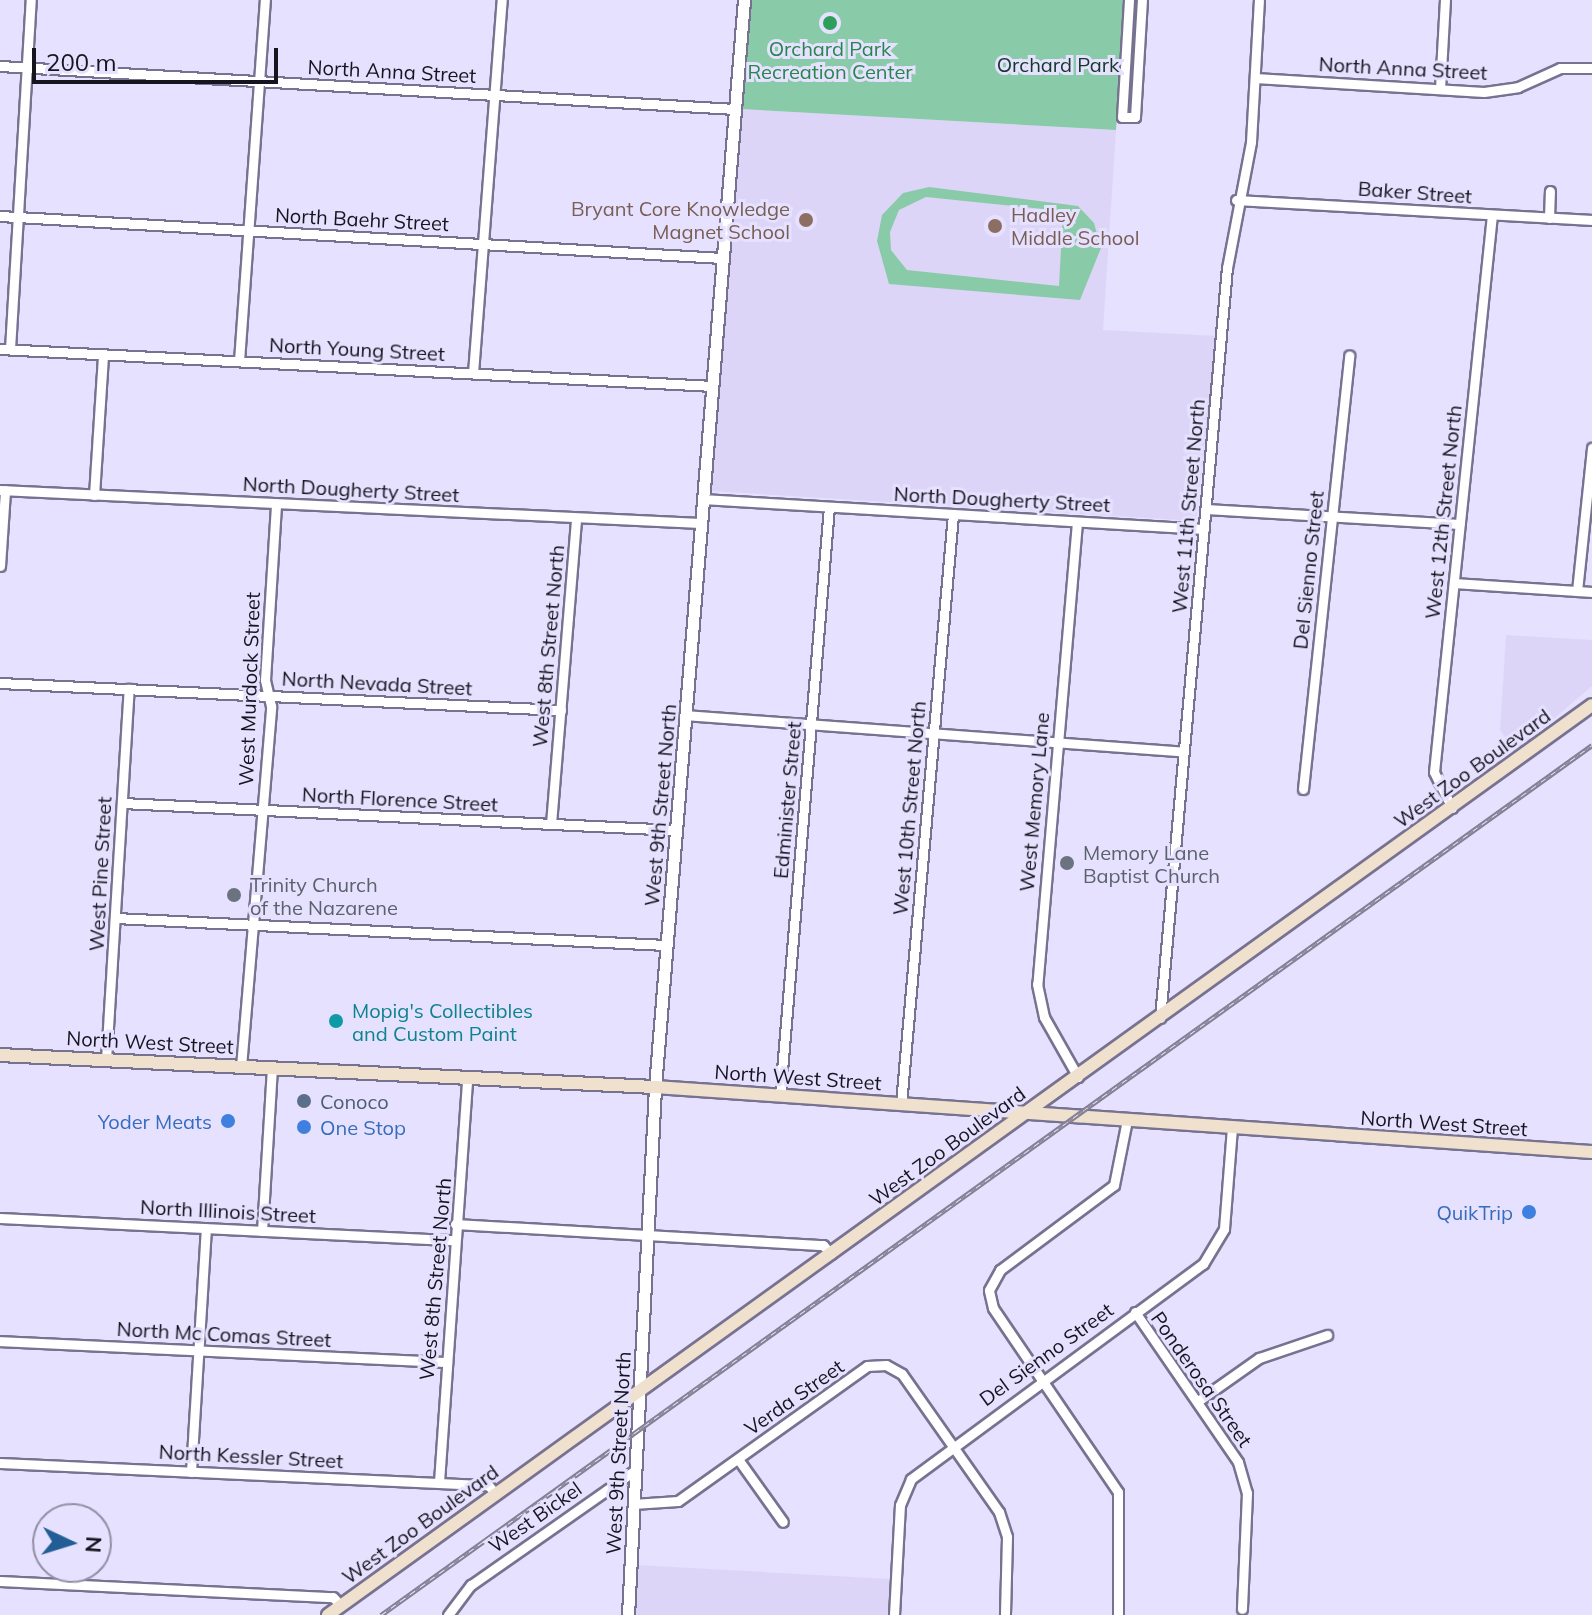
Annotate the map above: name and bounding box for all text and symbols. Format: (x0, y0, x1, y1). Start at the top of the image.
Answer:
marker: Orchard Park Recreation Center (821, 14, 839, 32)
scale bar (36, 32, 282, 82)
place label: Orchard Park Recreation Center (747, 36, 913, 83)
text: 200 m (46, 47, 117, 77)
park label: Orchard Park (997, 52, 1119, 76)
street label: North Anna Street (1318, 52, 1488, 84)
street label: North Anna Street (307, 55, 477, 87)
street label: Baker Street (1357, 176, 1473, 208)
place label: Bryant Core Knowledge Magnet School (571, 196, 790, 243)
street label: North Baehr Street (274, 202, 450, 236)
place label: Hadley Middle School (1011, 202, 1139, 249)
marker: Bryant Core Knowledge Magnet School (797, 211, 815, 229)
marker: Hadley Middle School (986, 217, 1004, 235)
street label: North Young Street (269, 332, 445, 366)
street label: West 11th Street North (1167, 398, 1209, 614)
street label: West 12th Street North (1420, 404, 1466, 620)
street label: North Dougherty Street (242, 471, 460, 507)
street label: North Dougherty Street (893, 481, 1111, 517)
street label: Del Sienno Street (1288, 490, 1328, 650)
street label: West 8th Street North (527, 544, 569, 748)
street label: West Murdock Street (234, 592, 264, 786)
street label: North Nevada Street (281, 666, 473, 700)
street label: West 10th Street North (888, 700, 930, 916)
street label: West 9th Street North (639, 703, 681, 907)
street label: West Zoo Boulevard (1389, 703, 1555, 833)
street label: West Memory Lane (1014, 711, 1054, 893)
street label: Edminister Street (768, 720, 806, 880)
street label: North Florence Street (301, 782, 499, 816)
street label: West Pine Street (84, 796, 116, 952)
place label: Memory Lane Baptist Church (1083, 840, 1220, 887)
marker: Memory Lane Baptist Church (1058, 854, 1076, 872)
place label: Trinity Church of the Nazarene (250, 872, 398, 919)
marker: Trinity Church of the Nazarene (225, 886, 243, 904)
place label: Mopig's Collectibles and Custom Paint (352, 998, 533, 1045)
marker: Mopig's Collectibles and Custom Paint (327, 1012, 345, 1030)
street label: North West Street (66, 1026, 234, 1058)
street label: North West Street (714, 1059, 882, 1095)
street label: West Zoo Boulevard (864, 1081, 1030, 1211)
place label: Conoco (320, 1089, 389, 1113)
marker: Conoco (295, 1092, 313, 1110)
street label: North West Street (1360, 1105, 1528, 1141)
place label: Yoder Meats (98, 1109, 212, 1133)
marker: Yoder Meats (219, 1112, 237, 1130)
place label: One Stop (320, 1115, 406, 1139)
marker: One Stop (295, 1118, 313, 1136)
street label: West 8th Street North (414, 1177, 456, 1381)
street label: North Illinois Street (140, 1194, 316, 1228)
place label: QuikTrip (1436, 1200, 1513, 1224)
marker: QuikTrip (1520, 1203, 1538, 1221)
street label: Del Sienno Street (975, 1297, 1117, 1411)
street label: Ponderosa Street (1146, 1307, 1258, 1451)
street label: North Mc Comas Street (116, 1316, 332, 1352)
street label: West 9th Street North (601, 1351, 635, 1555)
street label: Verda Street (740, 1354, 848, 1440)
street label: North Kessler Street (158, 1439, 344, 1473)
street label: West Zoo Boulevard (337, 1459, 503, 1589)
street label: West Bickel (484, 1476, 586, 1558)
north arrow (32, 1503, 112, 1583)
text: N (79, 1535, 108, 1554)

